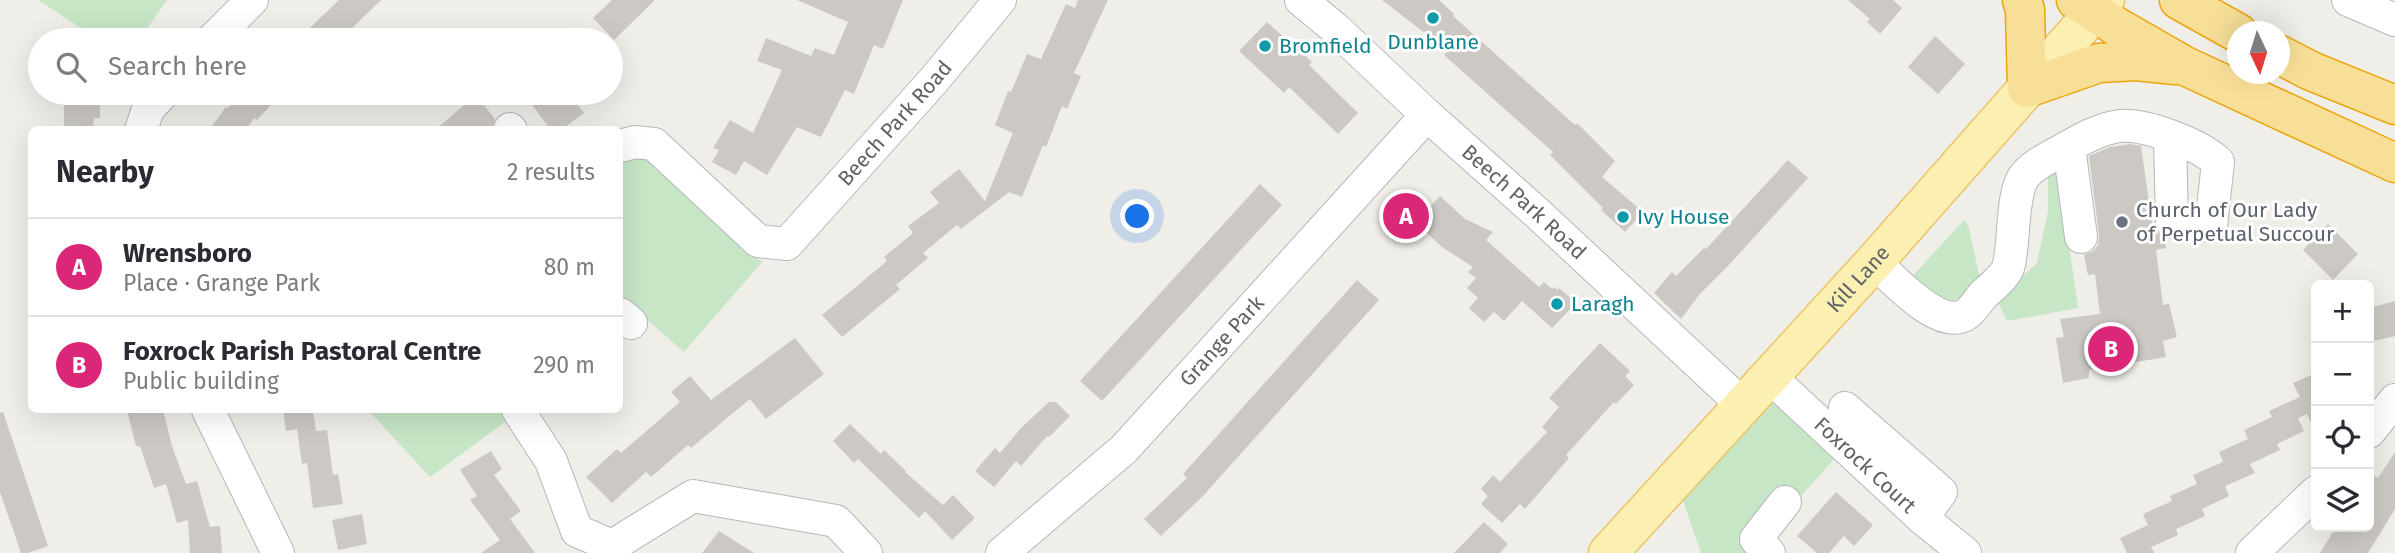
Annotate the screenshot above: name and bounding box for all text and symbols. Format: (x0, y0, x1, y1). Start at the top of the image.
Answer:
marker: Dunblane (1425, 10, 1441, 26)
north arrow (2227, 21, 2290, 84)
search box (28, 28, 623, 105)
place label: Dunblane (1387, 29, 1479, 55)
place label: Bromfield (1279, 33, 1372, 59)
marker: Bromfield (1257, 38, 1273, 54)
icon: search (52, 48, 90, 86)
text: Search here (108, 51, 247, 82)
street label: Beech Park Road (832, 55, 958, 191)
street label: Beech Park Road (1456, 139, 1592, 265)
text: Nearby (56, 154, 154, 190)
text: 2 results (507, 158, 595, 186)
pin: A (1383, 190, 1429, 242)
place label: Church of Our Lady of Perpetual Succour (2136, 197, 2334, 247)
your location (1120, 199, 1154, 233)
place label: Ivy House (1637, 204, 1729, 230)
marker: Ivy House (1615, 209, 1631, 225)
marker: Church of Our Lady of Perpetual Succour (2114, 214, 2130, 230)
text: Wrensboro (123, 238, 252, 269)
street label: Kill Lane (1821, 240, 1895, 318)
text: A (72, 253, 86, 281)
text: 80 m (544, 253, 595, 281)
text: Place · Grange Park (123, 269, 320, 297)
map controls (2311, 280, 2374, 532)
button: + (2311, 280, 2374, 343)
street label: Grange Park (1174, 290, 1270, 392)
place label: Laragh (1571, 291, 1634, 317)
marker: Laragh (1549, 296, 1565, 312)
pin: B (2088, 323, 2134, 375)
text: Foxrock Parish Pastoral Centre (123, 336, 481, 367)
button: − (2311, 343, 2374, 406)
text: B (72, 351, 86, 379)
text: 290 m (533, 351, 595, 379)
text: Public building (123, 367, 279, 395)
button: locate (2311, 406, 2374, 469)
street label: Foxrock Court (1809, 412, 1922, 519)
button: layers (2311, 469, 2374, 532)

